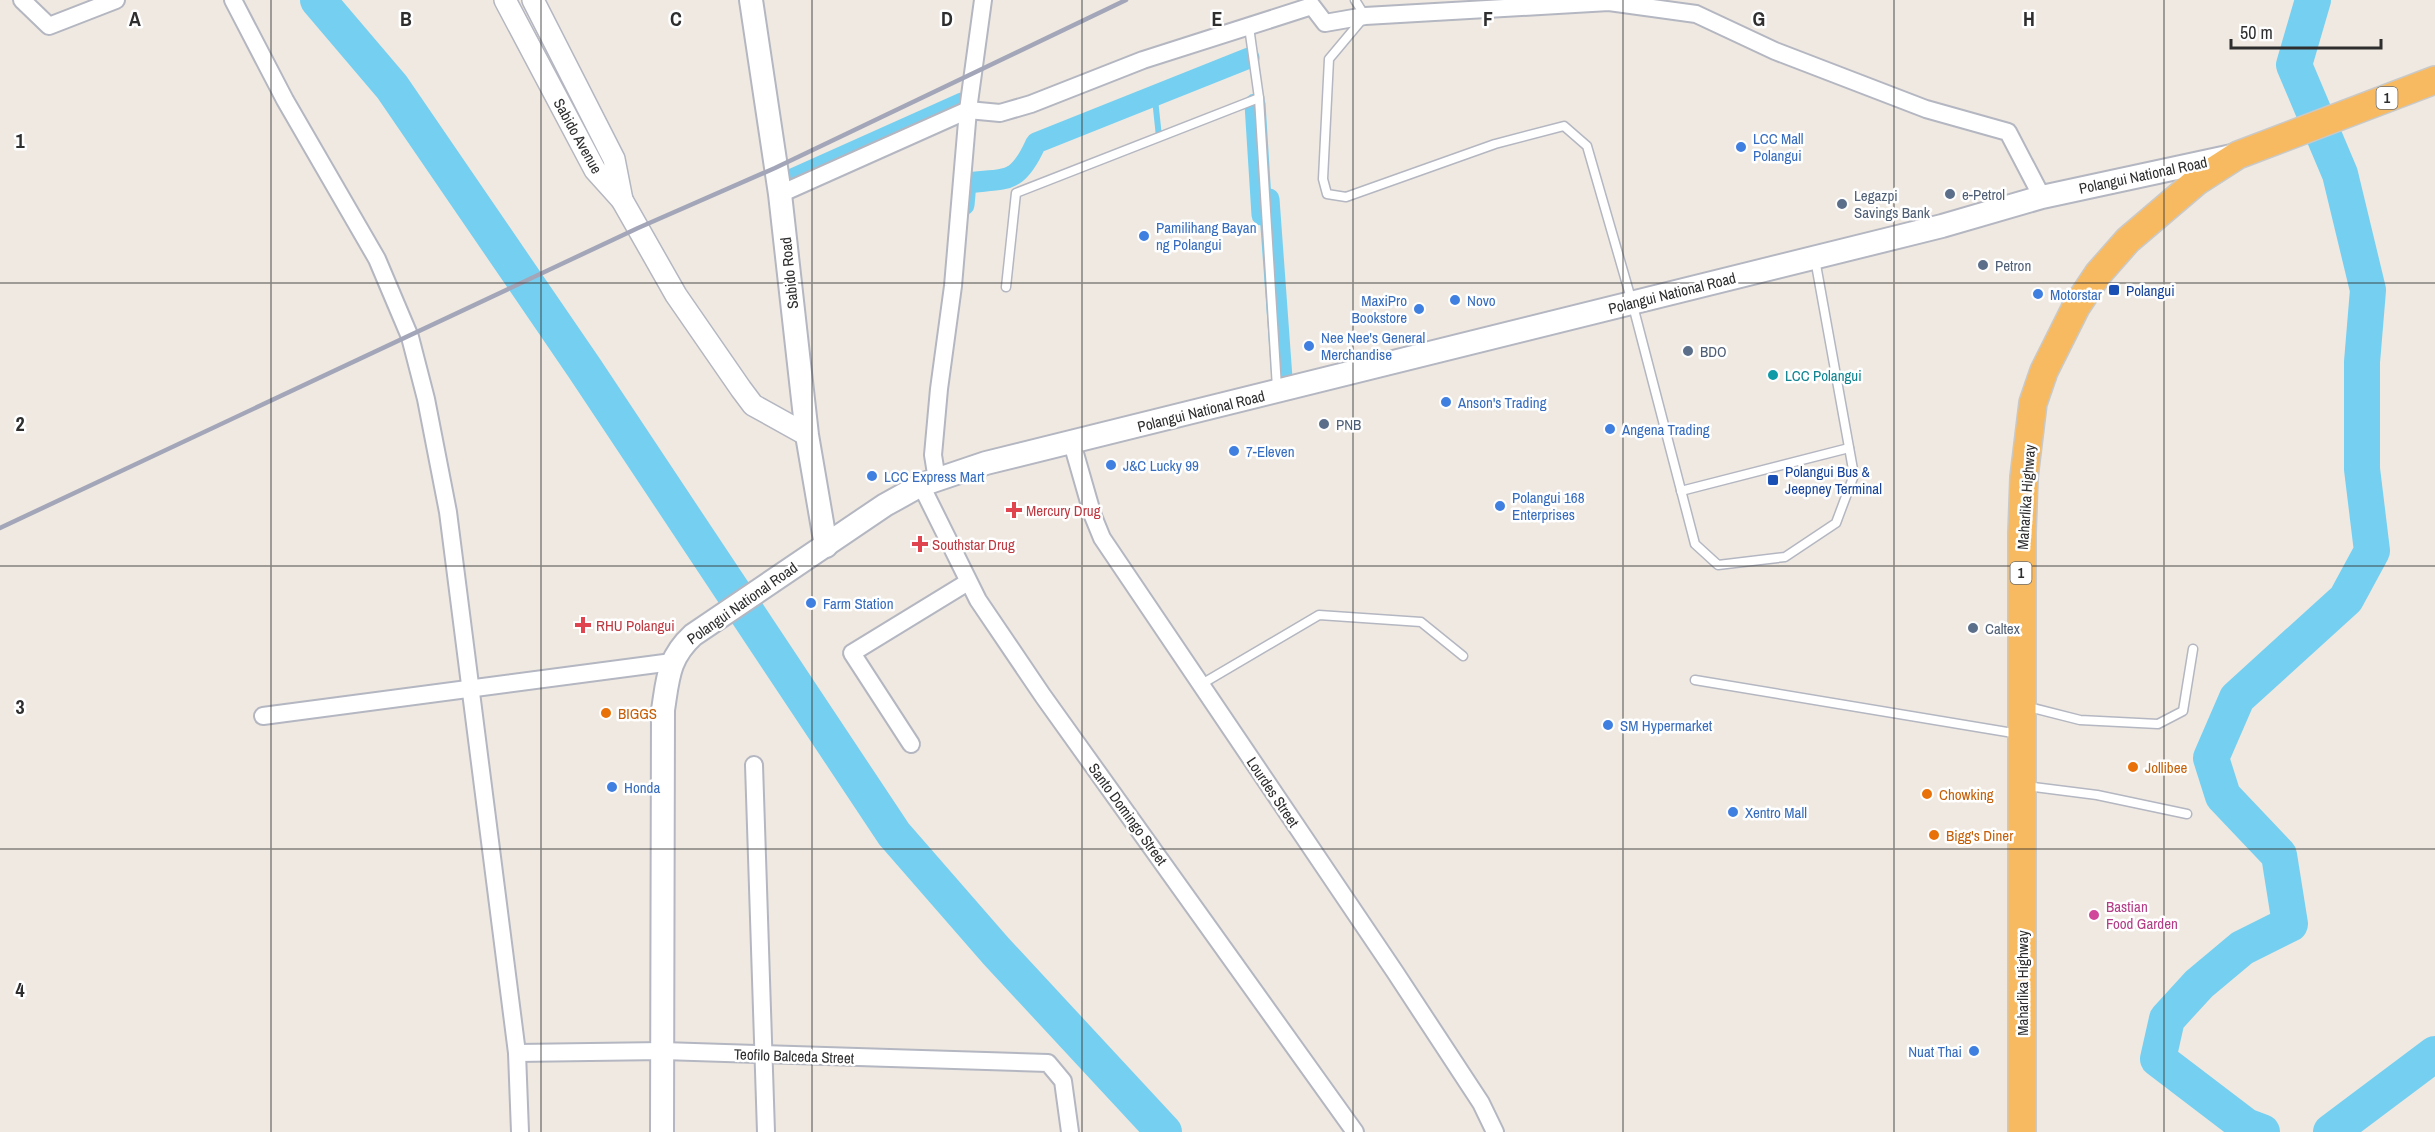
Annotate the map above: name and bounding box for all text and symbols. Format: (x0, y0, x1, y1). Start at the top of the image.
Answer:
text: A (129, 5, 141, 32)
text: B (400, 5, 412, 32)
text: C (670, 5, 682, 32)
text: D (941, 5, 953, 32)
text: E (1212, 5, 1223, 32)
text: F (1483, 5, 1493, 32)
text: G (1753, 5, 1765, 32)
text: H (2023, 5, 2035, 32)
scale bar (2231, 12, 2381, 50)
text: 50 m (2240, 20, 2273, 45)
road number: 1 (2376, 87, 2398, 109)
street label: Sabido Avenue (549, 95, 607, 178)
text: 1 (15, 127, 25, 154)
place label: LCC Mall Polangui (1753, 128, 1804, 166)
marker: LCC Mall Polangui (1734, 140, 1748, 154)
street label: Polangui National Road (2077, 151, 2209, 199)
place label: e-Petrol (1962, 184, 2005, 205)
place label: Legazpi Savings Bank (1854, 185, 1931, 223)
marker: e-Petrol (1943, 187, 1957, 201)
marker: Legazpi Savings Bank (1835, 197, 1849, 211)
place label: Pamilihang Bayan ng Polangui (1156, 217, 1257, 255)
marker: Pamilihang Bayan ng Polangui (1137, 229, 1151, 243)
street label: Sabido Road (775, 236, 803, 310)
place label: Petron (1995, 255, 2031, 276)
marker: Petron (1976, 258, 1990, 272)
street label: Polangui National Road (1606, 267, 1738, 319)
place label: Polangui (2126, 280, 2175, 301)
marker: Polangui (2107, 283, 2121, 297)
place label: Motorstar (2050, 284, 2102, 305)
marker: Motorstar (2031, 287, 2045, 301)
place label: MaxiPro Bookstore (1352, 290, 1407, 328)
place label: Novo (1467, 290, 1496, 311)
marker: Novo (1448, 293, 1462, 307)
marker: MaxiPro Bookstore (1412, 302, 1426, 316)
place label: Nee Nee's General Merchandise (1321, 327, 1425, 365)
marker: Nee Nee's General Merchandise (1302, 339, 1316, 353)
place label: BDO (1700, 341, 1727, 362)
marker: BDO (1681, 344, 1695, 358)
place label: LCC Polangui (1785, 365, 1862, 386)
marker: LCC Polangui (1766, 368, 1780, 382)
street label: Polangui National Road (1135, 385, 1267, 437)
place label: Anson's Trading (1457, 392, 1547, 413)
marker: Anson's Trading (1439, 395, 1453, 409)
text: 2 (15, 410, 25, 437)
place label: PNB (1336, 414, 1361, 435)
marker: PNB (1317, 417, 1331, 431)
place label: Angena Trading (1621, 419, 1710, 440)
marker: Angena Trading (1603, 422, 1617, 436)
place label: 7-Eleven (1246, 441, 1295, 462)
street label: Maharlika Highway (2012, 443, 2040, 550)
marker: 7-Eleven (1227, 444, 1241, 458)
place label: J&C Lucky 99 (1123, 455, 1199, 476)
marker: J&C Lucky 99 (1104, 458, 1118, 472)
place label: Polangui Bus & Jeepney Terminal (1785, 461, 1882, 499)
place label: LCC Express Mart (884, 466, 985, 487)
marker: LCC Express Mart (865, 469, 879, 483)
marker: Polangui Bus & Jeepney Terminal (1766, 473, 1780, 487)
place label: Polangui 168 Enterprises (1512, 487, 1585, 525)
marker: Polangui 168 Enterprises (1493, 499, 1507, 513)
place label: Mercury Drug (1026, 500, 1101, 521)
marker: Mercury Drug (1007, 503, 1021, 517)
place label: Southstar Drug (932, 534, 1015, 555)
marker: Southstar Drug (913, 537, 927, 551)
street label: Polangui National Road (682, 557, 802, 649)
road number: 1 (2010, 562, 2032, 584)
place label: Farm Station (823, 593, 894, 614)
marker: Farm Station (804, 596, 818, 610)
place label: RHU Polangui (596, 615, 675, 636)
marker: RHU Polangui (574, 616, 592, 634)
place label: Caltex (1985, 618, 2021, 639)
marker: Caltex (1966, 621, 1980, 635)
text: 3 (15, 693, 25, 720)
place label: BIGGS (618, 703, 657, 724)
marker: BIGGS (599, 706, 613, 720)
place label: SM Hypermarket (1620, 715, 1713, 736)
marker: SM Hypermarket (1601, 718, 1615, 732)
street label: Lourdes Street (1242, 753, 1305, 832)
place label: Jollibee (2145, 757, 2188, 778)
street label: Santo Domingo Street (1084, 759, 1173, 870)
marker: Jollibee (2126, 760, 2140, 774)
place label: Honda (624, 777, 660, 798)
marker: Honda (605, 780, 619, 794)
place label: Chowking (1939, 784, 1994, 805)
marker: Chowking (1920, 787, 1934, 801)
place label: Xentro Mall (1745, 802, 1807, 823)
marker: Xentro Mall (1726, 805, 1740, 819)
place label: Bigg's Diner (1946, 825, 2013, 846)
marker: Bigg's Diner (1927, 828, 1941, 842)
place label: Bastian Food Garden (2106, 896, 2178, 934)
marker: Bastian Food Garden (2087, 908, 2101, 922)
street label: Maharlika Highway (2012, 930, 2033, 1036)
text: 4 (15, 976, 25, 1003)
place label: Nuat Thai (1908, 1041, 1962, 1062)
street label: Teofilo Balceda Street (733, 1043, 855, 1069)
marker: Nuat Thai (1967, 1044, 1981, 1058)

